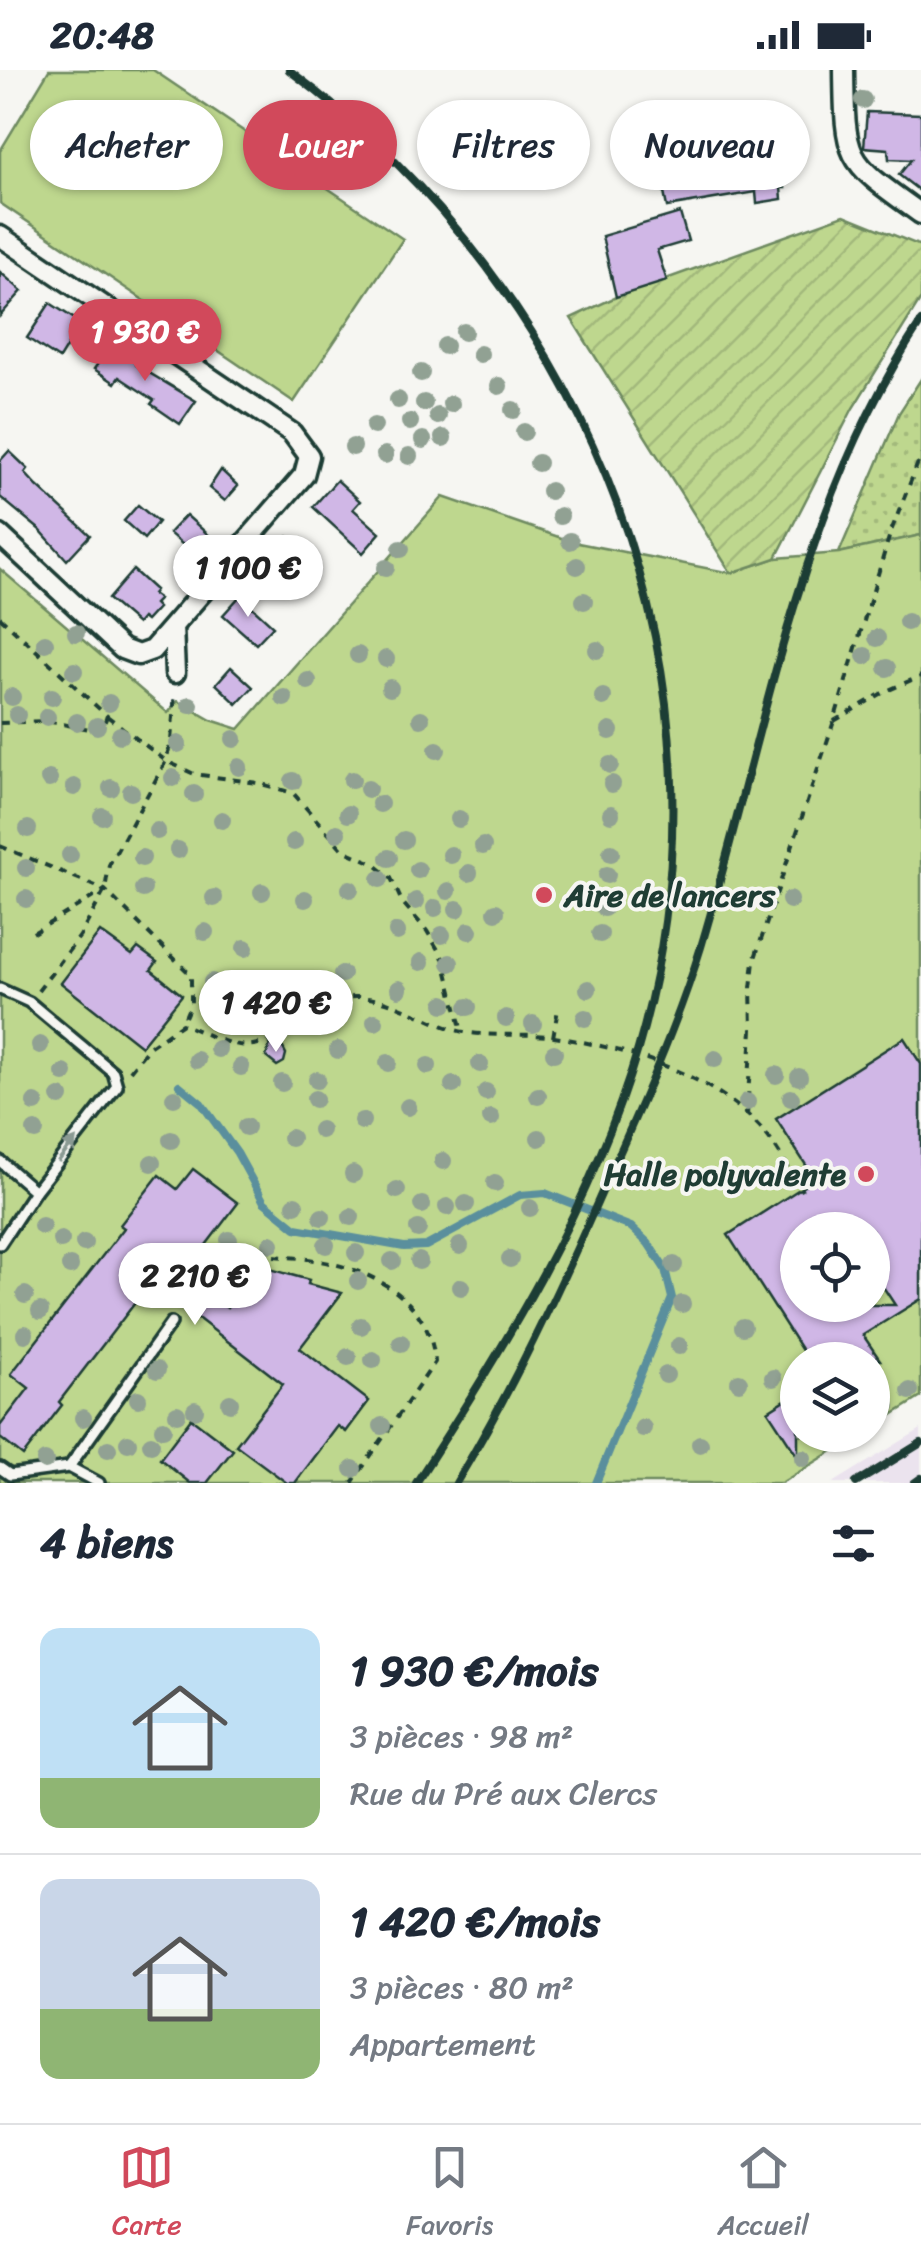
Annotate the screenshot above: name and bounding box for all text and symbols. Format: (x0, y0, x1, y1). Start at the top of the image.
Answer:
text: 20:48 (50, 2, 154, 69)
chip: Acheter (30, 100, 223, 190)
chip: Louer (243, 100, 397, 190)
chip: Filtres (417, 100, 590, 190)
chip: Nouveau (610, 100, 810, 190)
pin: 1 930 € (53, 299, 237, 384)
text: 1 930 € (90, 303, 200, 360)
pin: 1 100 € (156, 535, 340, 620)
text: 1 100 € (195, 539, 301, 596)
place label: Aire de lancers (562, 867, 776, 924)
marker: Aire de lancers (533, 884, 555, 906)
pin: 1 420 € (184, 970, 368, 1055)
text: 1 420 € (221, 974, 331, 1031)
one-way arrow (56, 1137, 76, 1163)
place label: Halle polyvalente (604, 1146, 847, 1203)
marker: Halle polyvalente (855, 1163, 877, 1185)
map controls (780, 1212, 890, 1452)
button: locate (780, 1212, 890, 1322)
pin: 2 210 € (103, 1243, 287, 1328)
text: 2 210 € (141, 1247, 249, 1304)
button: layers (780, 1342, 890, 1452)
text: 4 biens (40, 1506, 173, 1580)
icon: filters (826, 1516, 881, 1571)
text: 1 930 €/mois (350, 1634, 598, 1708)
icon: home (120, 1668, 240, 1788)
text: 3 pièces · 98 m² (350, 1708, 573, 1765)
text: Rue du Pré aux Clercs (350, 1765, 657, 1822)
text: 1 420 €/mois (350, 1885, 600, 1959)
icon: home (120, 1919, 240, 2039)
text: 3 pièces · 80 m² (350, 1959, 574, 2016)
text: Appartement (350, 2016, 536, 2073)
tab: Carte (112, 2140, 182, 2249)
tab: Favoris (406, 2140, 493, 2249)
tab: Accueil (717, 2140, 809, 2249)

